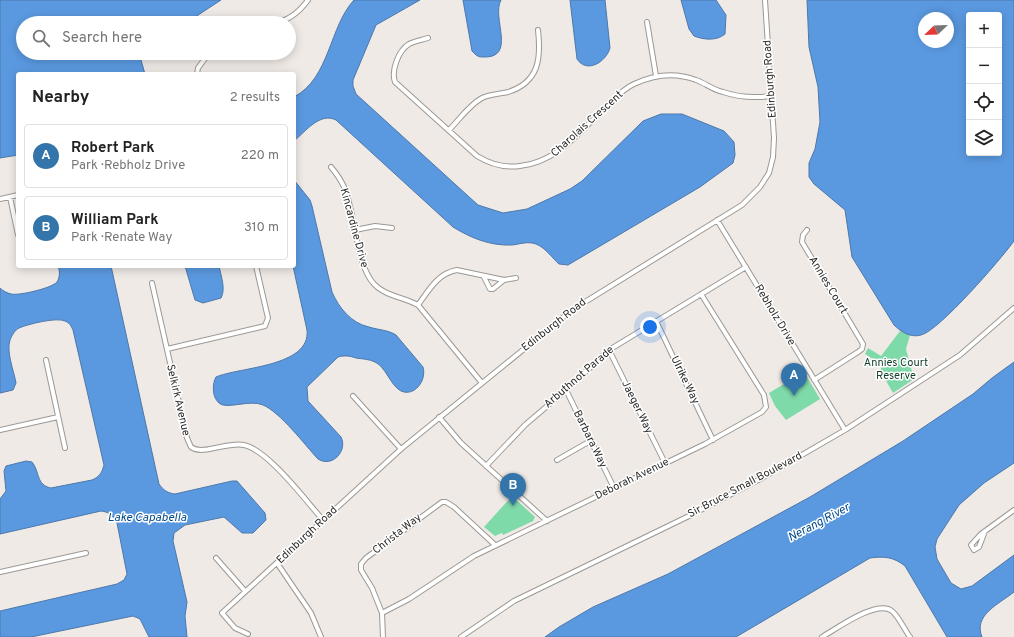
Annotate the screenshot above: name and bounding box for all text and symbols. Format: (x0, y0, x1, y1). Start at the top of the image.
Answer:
north arrow (918, 12, 954, 48)
map controls (966, 12, 1002, 156)
button: + (966, 12, 1002, 48)
search box (16, 16, 296, 60)
icon: search (30, 27, 52, 49)
text: Search here (62, 29, 142, 48)
street label: Edinburgh Road (760, 39, 780, 119)
button: − (966, 48, 1002, 84)
button: locate (966, 84, 1002, 120)
text: Nearby (32, 87, 89, 109)
street label: Charolais Crescent (548, 88, 626, 160)
text: 2 results (230, 90, 280, 106)
button: layers (966, 120, 1002, 156)
text: Robert Park (71, 139, 155, 158)
text: A (41, 148, 51, 164)
text: 220 m (241, 148, 279, 164)
text: Park · Rebholz Drive (71, 158, 185, 174)
street label: Kincardine Drive (337, 187, 371, 269)
text: William Park (71, 211, 159, 230)
text: B (42, 220, 50, 236)
text: 310 m (244, 220, 279, 236)
text: Park · Renate Way (71, 230, 172, 246)
street label: Annies Court (805, 254, 851, 316)
street label: Rebholz Drive (751, 282, 799, 348)
street label: Edinburgh Road (519, 295, 589, 355)
your location (640, 317, 660, 337)
street label: Arbuthnot Parade (541, 343, 617, 411)
street label: Ulrike Way (667, 354, 703, 407)
park label: Annies Court Reserve (864, 356, 928, 383)
street label: Selkirk Avenue (163, 363, 193, 437)
pin: A (781, 363, 807, 396)
street label: Jaeger Way (618, 378, 656, 436)
street label: Barbara Way (570, 408, 610, 470)
street label: Sir Bruce Small Boulevard (685, 449, 805, 521)
street label: Deborah Avenue (593, 455, 671, 503)
pin: B (500, 473, 526, 506)
water label: Nerang River (785, 499, 854, 546)
street label: Edinburgh Road (274, 503, 340, 567)
water label: Lake Capabella (108, 510, 187, 526)
street label: Christa Way (370, 510, 424, 557)

